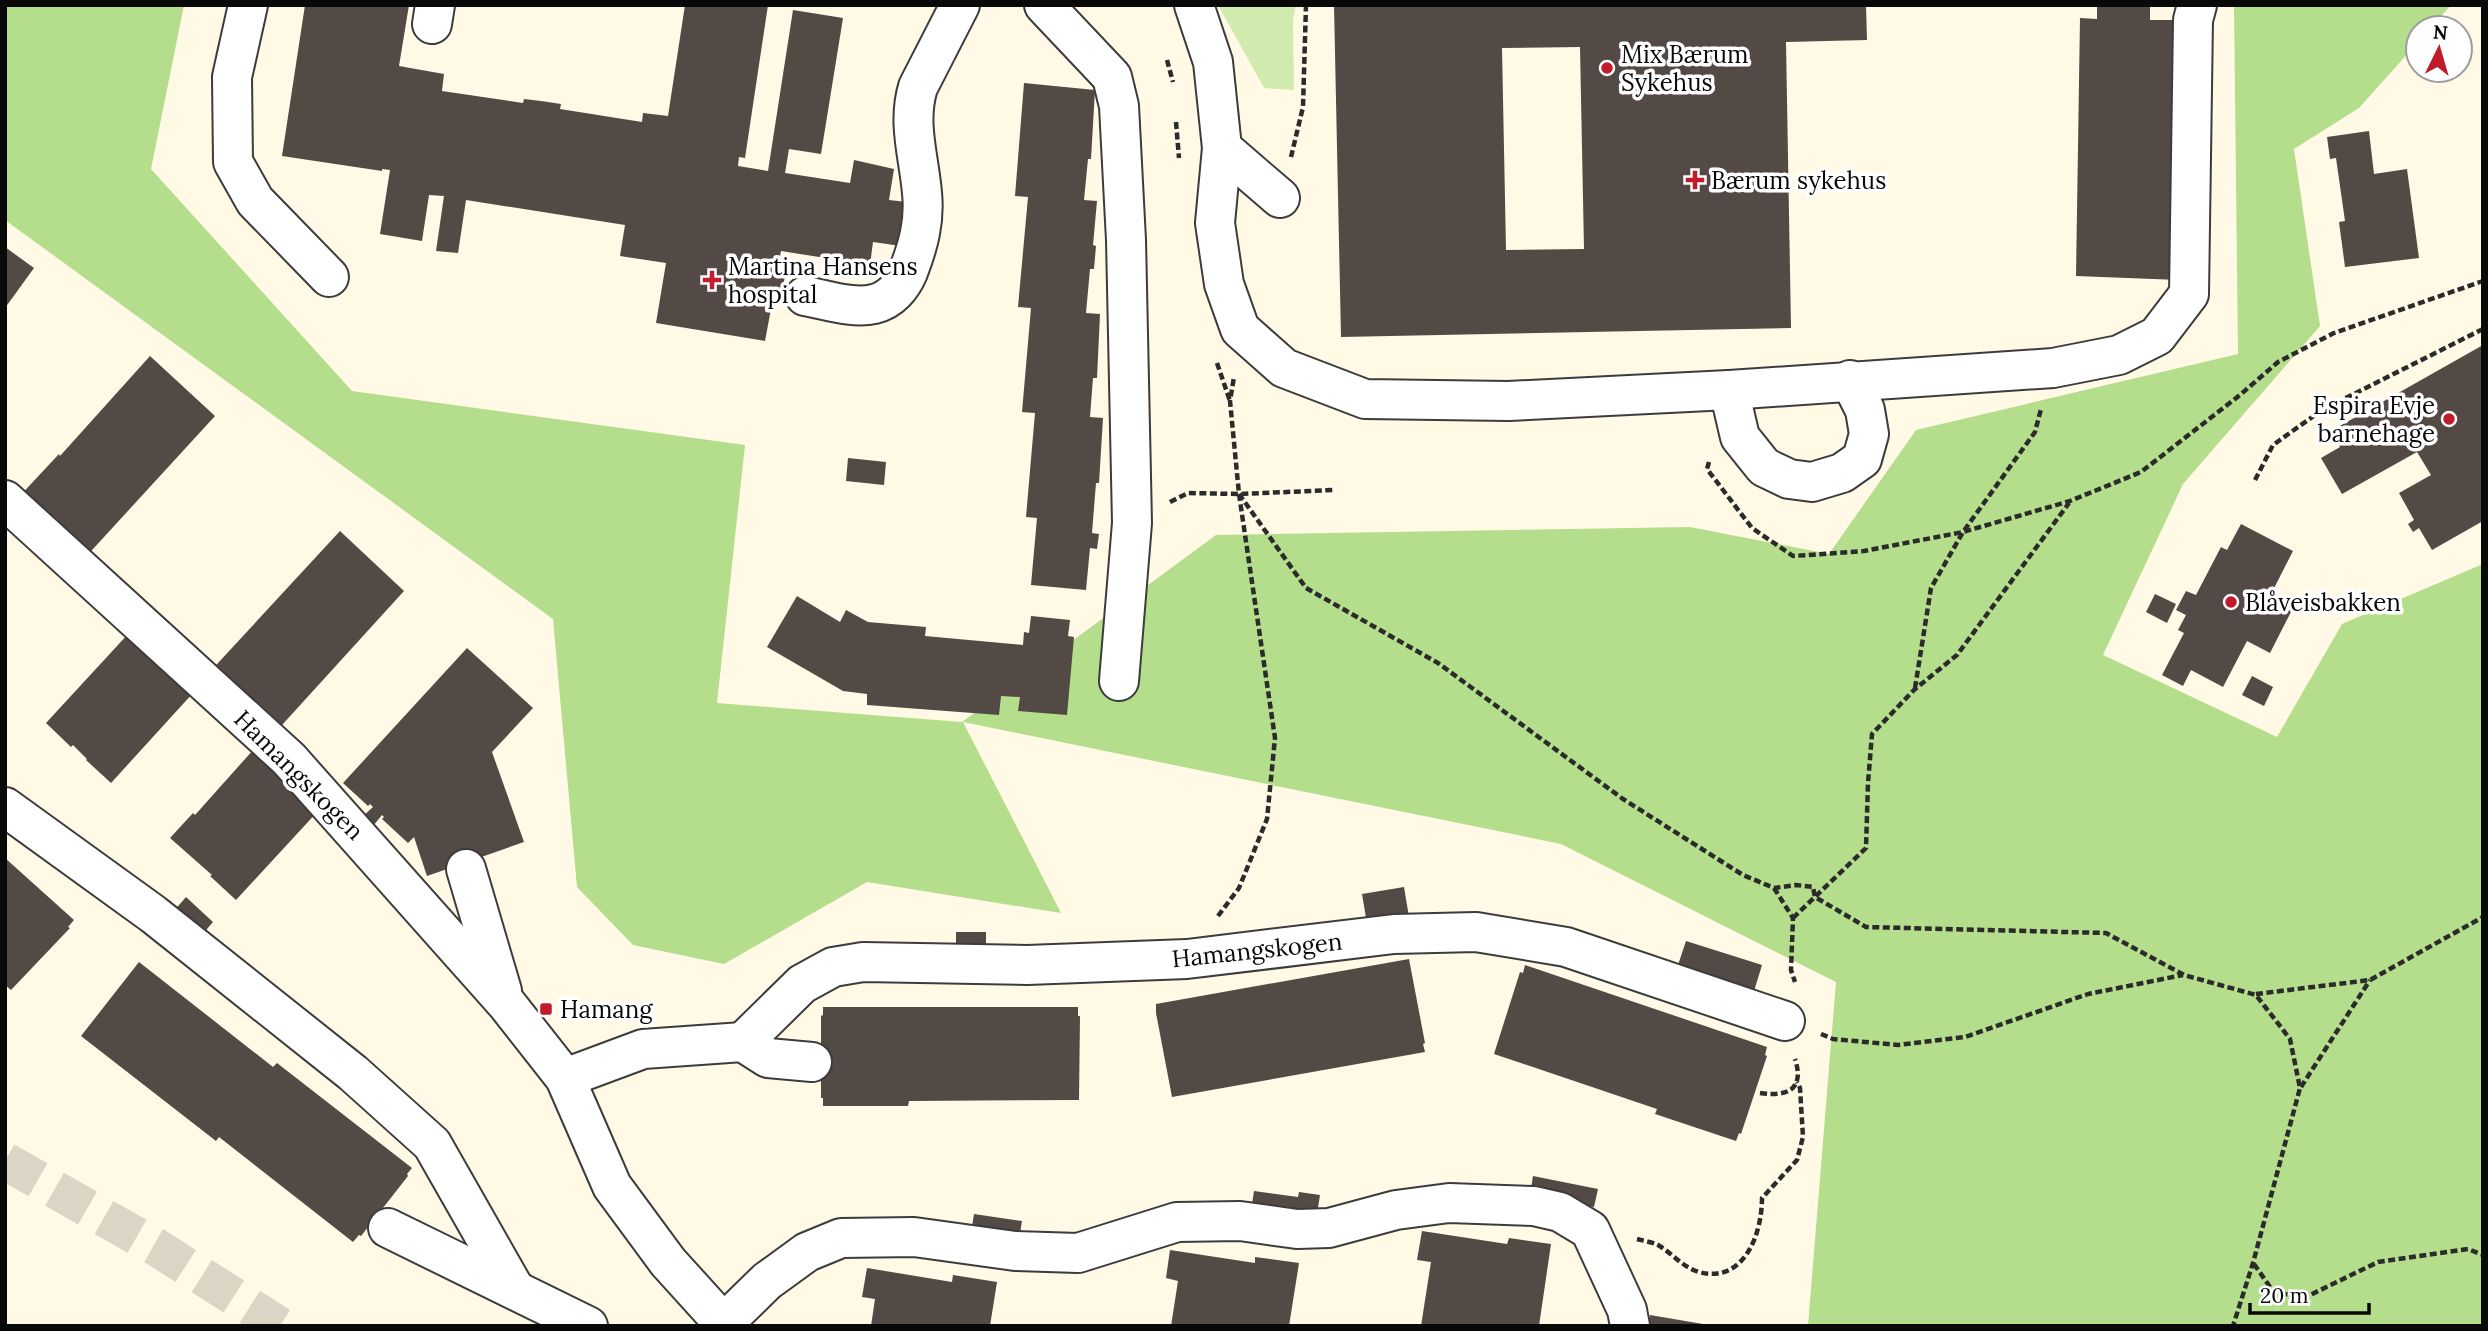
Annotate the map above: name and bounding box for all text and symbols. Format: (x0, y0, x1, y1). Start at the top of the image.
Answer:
north arrow (2404, 14, 2474, 84)
text: N (2432, 19, 2449, 45)
place label: Mix Bærum Sykehus (1621, 39, 1749, 98)
marker: Mix Bærum Sykehus (1599, 60, 1615, 76)
place label: Bærum sykehus (1711, 165, 1886, 196)
marker: Bærum sykehus (1685, 170, 1705, 190)
place label: Martina Hansens hospital (728, 251, 918, 310)
marker: Martina Hansens hospital (702, 270, 722, 290)
place label: Espira Evje barnehage (2313, 390, 2435, 449)
marker: Espira Evje barnehage (2441, 411, 2457, 427)
place label: Blåveisbakken (2245, 587, 2401, 618)
marker: Blåveisbakken (2223, 594, 2239, 610)
street label: Hamangskogen (228, 704, 370, 846)
street label: Hamangskogen (1170, 926, 1344, 974)
place label: Hamang (560, 994, 653, 1025)
marker: Hamang (538, 1001, 554, 1017)
scale bar (2250, 1272, 2369, 1316)
text: 20 m (2260, 1282, 2309, 1309)

